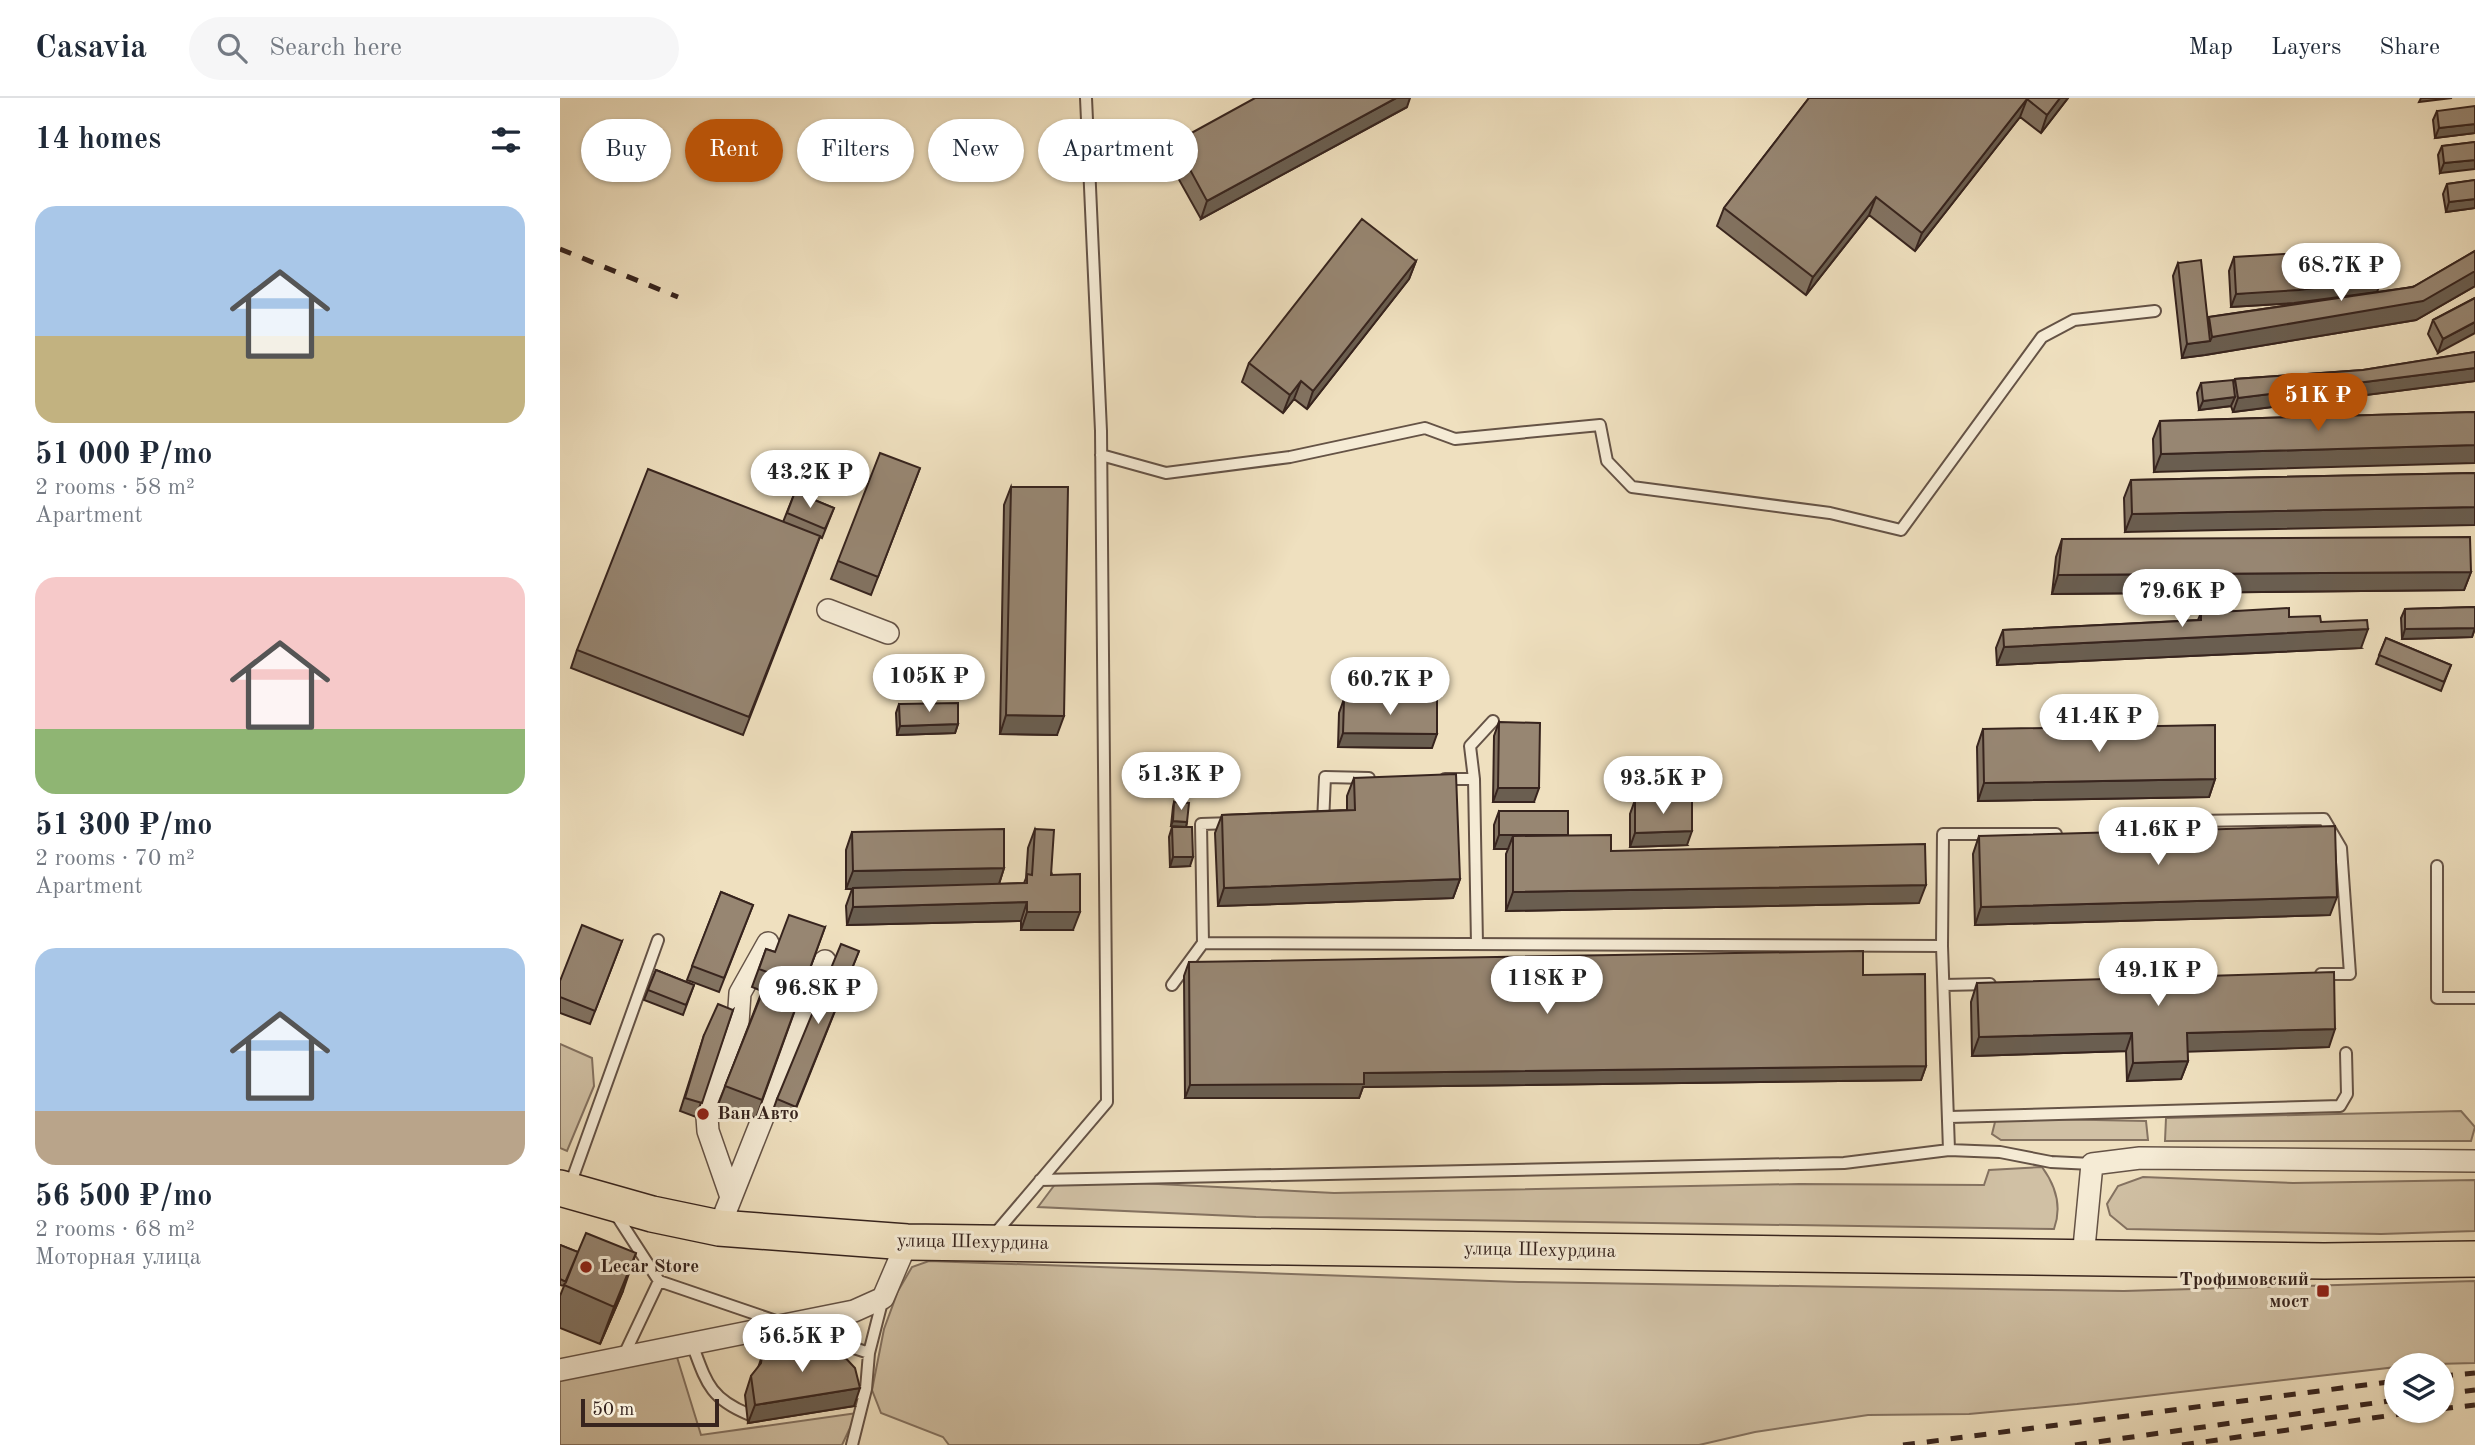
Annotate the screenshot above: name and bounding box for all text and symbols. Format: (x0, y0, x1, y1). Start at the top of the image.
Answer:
search box (189, 17, 679, 80)
icon: search (213, 29, 251, 67)
text: Casavia (35, 32, 147, 65)
text: Search here (269, 35, 402, 61)
text: Map (2189, 36, 2233, 60)
text: Layers (2271, 36, 2341, 60)
text: Share (2379, 36, 2440, 60)
chip: Buy (581, 119, 671, 182)
chip: Rent (685, 119, 783, 182)
chip: Filters (797, 119, 914, 182)
chip: New (928, 119, 1024, 182)
chip: Apartment (1038, 119, 1198, 182)
icon: filters (487, 121, 525, 159)
text: 14 homes (35, 125, 161, 155)
pin: 68.7K ₽ (2276, 244, 2406, 303)
icon: home (217, 251, 343, 377)
text: 68.7K ₽ (2298, 254, 2384, 277)
pin: 51K ₽ (2269, 374, 2367, 433)
text: 51K ₽ (2285, 384, 2351, 407)
text: 51 000 ₽/mo (35, 440, 212, 470)
pin: 43.2K ₽ (745, 450, 875, 510)
text: 43.2K ₽ (767, 461, 853, 484)
text: 2 rooms · 58 m² (35, 476, 195, 499)
text: Apartment (35, 504, 143, 527)
pin: 79.6K ₽ (2117, 570, 2247, 629)
text: 79.6K ₽ (2139, 580, 2225, 603)
icon: home (217, 622, 343, 748)
pin: 105K ₽ (872, 654, 986, 714)
pin: 60.7K ₽ (1325, 658, 1455, 717)
text: 105K ₽ (889, 665, 969, 688)
text: 60.7K ₽ (1347, 668, 1433, 691)
pin: 41.4K ₽ (2034, 694, 2164, 754)
text: 41.4K ₽ (2056, 705, 2142, 728)
pin: 51.3K ₽ (1116, 752, 1246, 812)
pin: 93.5K ₽ (1598, 756, 1728, 816)
text: 51.3K ₽ (1138, 763, 1224, 786)
text: 93.5K ₽ (1620, 767, 1706, 790)
pin: 41.6K ₽ (2093, 808, 2223, 867)
text: 51 300 ₽/mo (35, 811, 212, 841)
text: 41.6K ₽ (2115, 818, 2201, 841)
text: 2 rooms · 70 m² (35, 847, 195, 870)
text: Apartment (35, 875, 143, 898)
pin: 49.1K ₽ (2093, 948, 2223, 1008)
pin: 118K ₽ (1490, 956, 1604, 1016)
text: 49.1K ₽ (2115, 959, 2201, 982)
pin: 96.8K ₽ (753, 967, 883, 1026)
text: 118K ₽ (1507, 967, 1587, 990)
text: 96.8K ₽ (775, 977, 861, 1000)
icon: home (217, 993, 343, 1119)
place label: Ван Авто (717, 1105, 799, 1124)
marker: Ван Авто (695, 1106, 711, 1122)
text: 56 500 ₽/mo (35, 1182, 212, 1212)
text: 2 rooms · 68 m² (35, 1218, 195, 1241)
street label: улица Шехурдина (897, 1232, 1050, 1254)
street label: улица Шехурдина (1464, 1240, 1617, 1262)
text: Моторная улица (35, 1246, 201, 1269)
place label: Lecar Store (600, 1258, 699, 1277)
marker: Lecar Store (578, 1259, 594, 1275)
place label: Трофимовский мост (2179, 1271, 2309, 1312)
marker: Трофимовский мост (2315, 1283, 2331, 1299)
pin: 56.5K ₽ (737, 1314, 867, 1374)
text: 56.5K ₽ (759, 1325, 845, 1348)
map controls (2384, 1353, 2454, 1423)
button: layers (2384, 1353, 2454, 1423)
scale bar (581, 1396, 719, 1428)
text: 50 m (592, 1401, 634, 1420)

